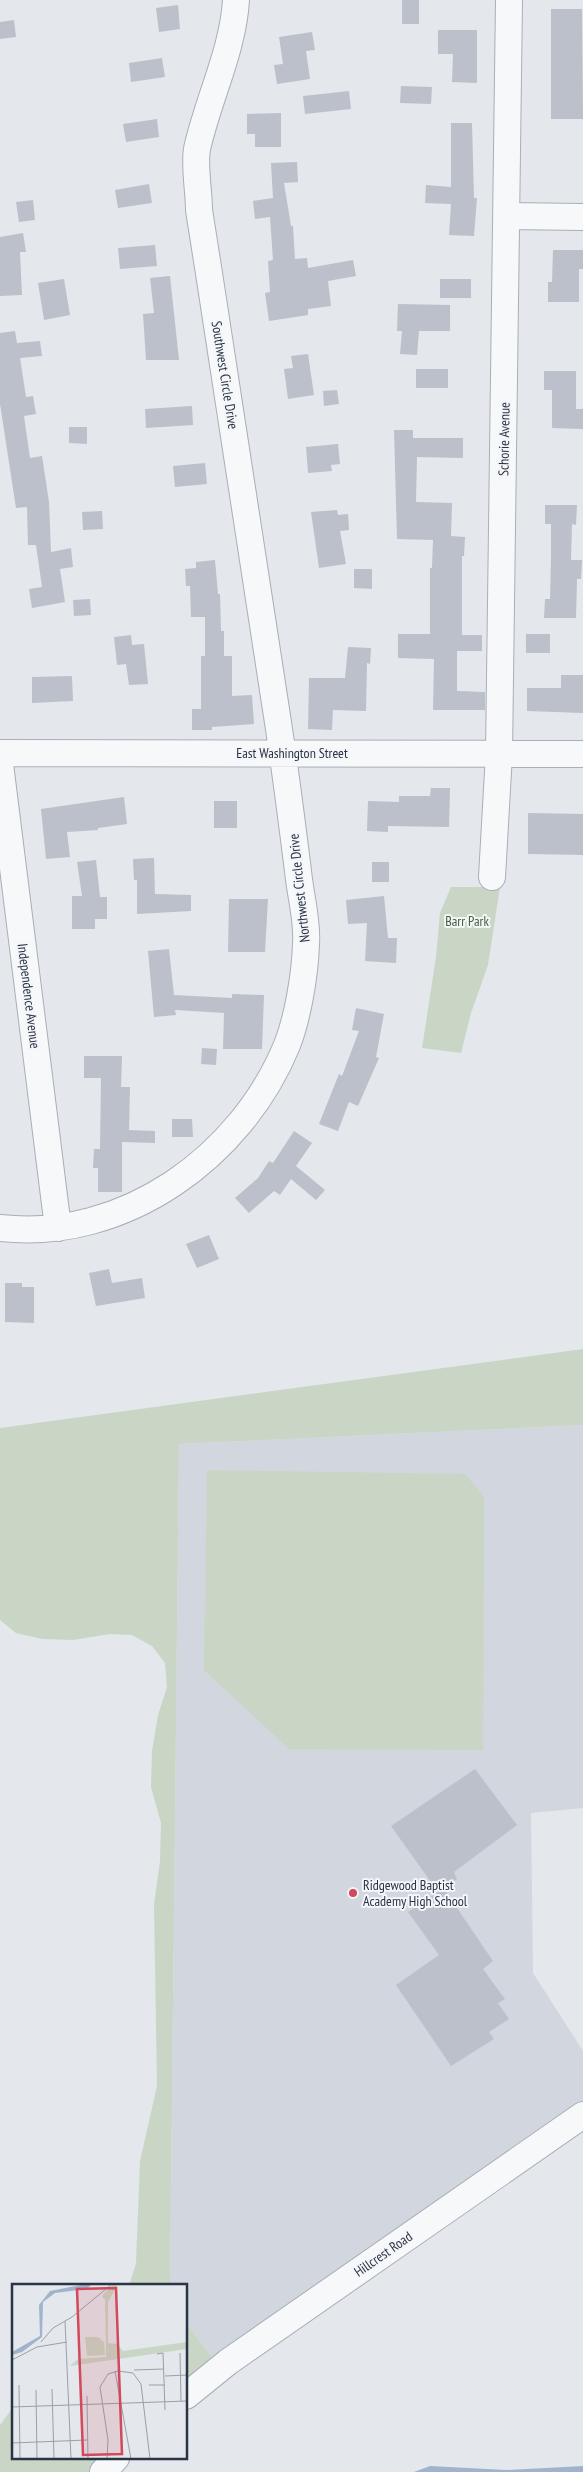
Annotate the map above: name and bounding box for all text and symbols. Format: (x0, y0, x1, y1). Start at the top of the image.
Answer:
street label: Southwest Circle Drive (208, 320, 242, 431)
street label: Schorie Avenue (494, 402, 514, 476)
street label: East Washington Street (236, 744, 348, 762)
street label: Northwest Circle Drive (284, 833, 314, 943)
park label: Barr Park (445, 912, 489, 930)
street label: Independence Avenue (14, 942, 44, 1050)
place label: Ridgewood Baptist Academy High School (363, 1876, 468, 1910)
marker: Ridgewood Baptist Academy High School (347, 1887, 359, 1899)
street label: Hillcrest Road (350, 2227, 416, 2281)
inset map (12, 2284, 188, 2460)

